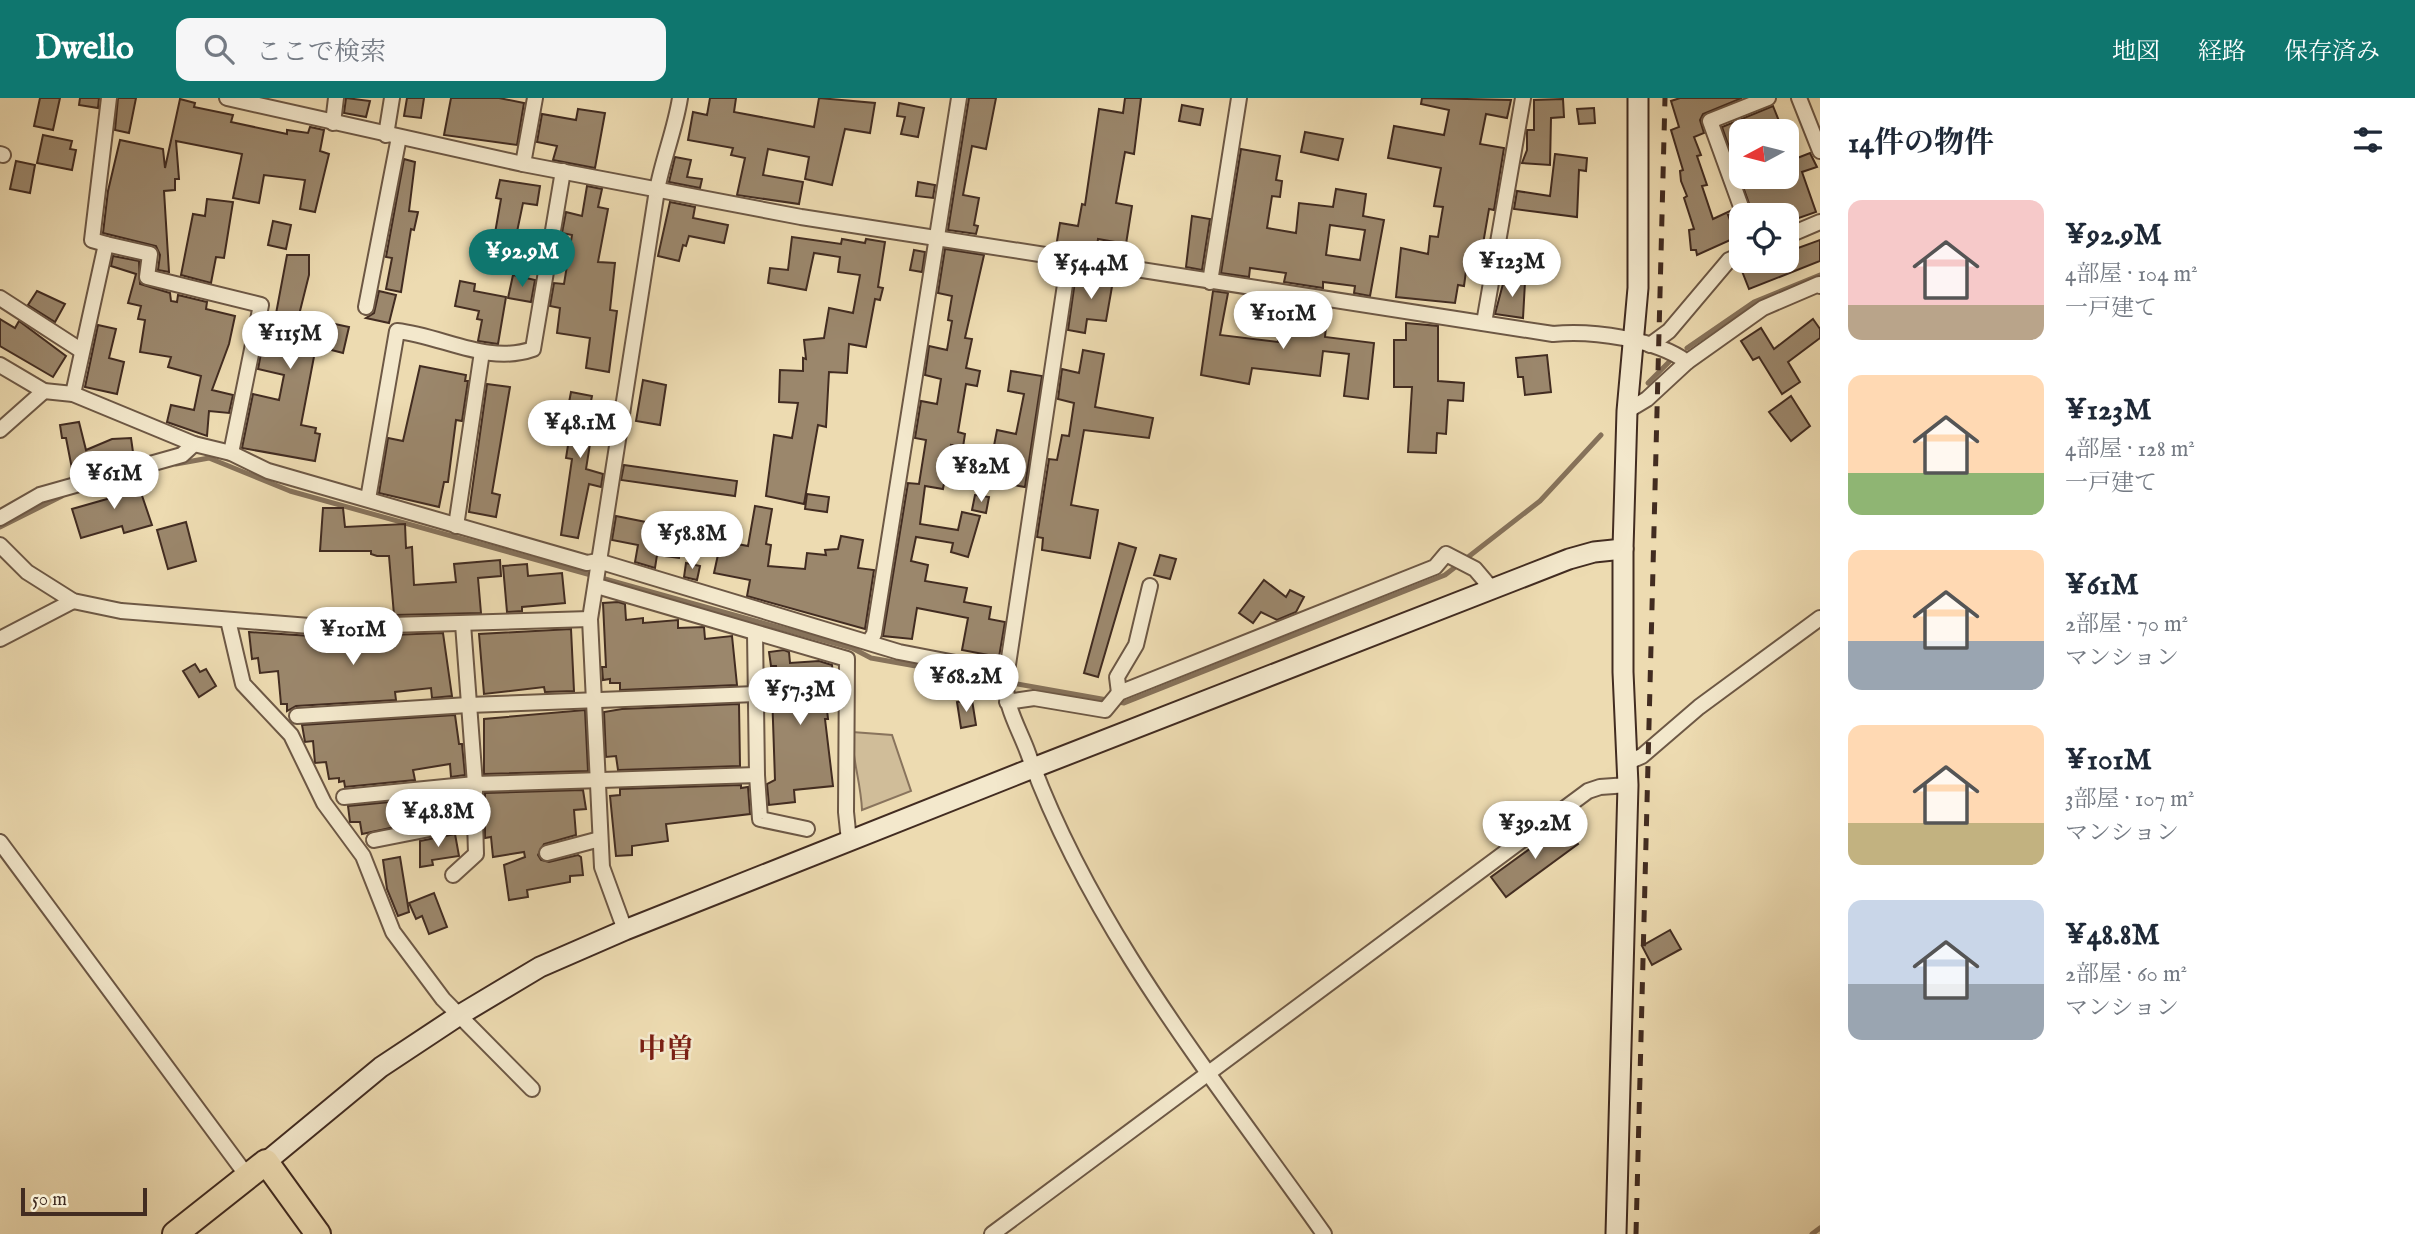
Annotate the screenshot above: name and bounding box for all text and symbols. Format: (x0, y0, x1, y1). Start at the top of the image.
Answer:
search box (176, 18, 666, 81)
text: Dwello (35, 28, 134, 70)
icon: search (200, 30, 238, 68)
text: ここで検索 (256, 36, 386, 69)
text: 地図 (2112, 37, 2160, 68)
text: 経路 (2198, 37, 2246, 68)
text: 保存済み (2284, 37, 2380, 68)
north arrow (1729, 119, 1799, 189)
map controls (1729, 119, 1799, 273)
icon: filters (2349, 121, 2387, 159)
text: 14件の物件 (1848, 125, 1994, 163)
button: locate (1729, 203, 1799, 273)
text: ¥92.9M (2065, 217, 2162, 255)
icon: home (1904, 228, 1988, 312)
pin: ¥92.9M (465, 230, 579, 289)
text: ¥92.9M (485, 237, 559, 266)
pin: ¥123M (1463, 240, 1561, 299)
pin: ¥54.4M (1034, 242, 1148, 301)
text: ¥123M (1479, 247, 1545, 276)
text: ¥54.4M (1054, 249, 1128, 278)
text: 4部屋 · 104 m² (2065, 260, 2198, 289)
pin: ¥101M (1234, 292, 1332, 351)
text: 一戸建て (2065, 294, 2157, 323)
text: ¥101M (1250, 299, 1316, 328)
pin: ¥115M (241, 312, 339, 371)
text: ¥115M (258, 319, 322, 348)
text: ¥123M (2065, 392, 2152, 430)
pin: ¥48.1M (523, 400, 637, 460)
icon: home (1904, 403, 1988, 487)
text: ¥48.1M (544, 408, 616, 437)
text: 4部屋 · 128 m² (2065, 435, 2195, 464)
pin: ¥82M (940, 444, 1022, 504)
pin: ¥61M (73, 452, 155, 511)
text: ¥82M (952, 452, 1010, 481)
text: ¥61M (86, 459, 142, 488)
text: 一戸建て (2065, 469, 2157, 498)
pin: ¥58.8M (635, 512, 749, 571)
text: ¥58.8M (657, 519, 727, 548)
text: ¥61M (2065, 567, 2139, 605)
icon: home (1904, 578, 1988, 662)
pin: ¥101M (304, 608, 402, 667)
text: 2部屋 · 70 m² (2065, 610, 2188, 639)
text: ¥101M (320, 615, 386, 644)
text: マンション (2065, 644, 2179, 673)
pin: ¥68.2M (909, 654, 1023, 714)
text: ¥68.2M (930, 662, 1002, 691)
pin: ¥57.3M (743, 668, 857, 727)
text: ¥57.3M (764, 675, 836, 704)
text: ¥101M (2065, 742, 2152, 780)
icon: home (1904, 753, 1988, 837)
text: 3部屋 · 107 m² (2065, 785, 2194, 814)
pin: ¥48.8M (381, 790, 495, 849)
text: ¥48.8M (402, 797, 474, 826)
pin: ¥39.2M (1478, 802, 1592, 861)
text: ¥39.2M (1499, 809, 1571, 838)
text: マンション (2065, 819, 2179, 848)
text: ¥48.8M (2065, 917, 2160, 955)
icon: home (1904, 928, 1988, 1012)
text: 2部屋 · 60 m² (2065, 960, 2187, 989)
text: マンション (2065, 994, 2179, 1023)
district label: 中曽 (638, 1033, 694, 1068)
scale bar (21, 1185, 147, 1217)
text: 50 m (32, 1188, 67, 1212)

